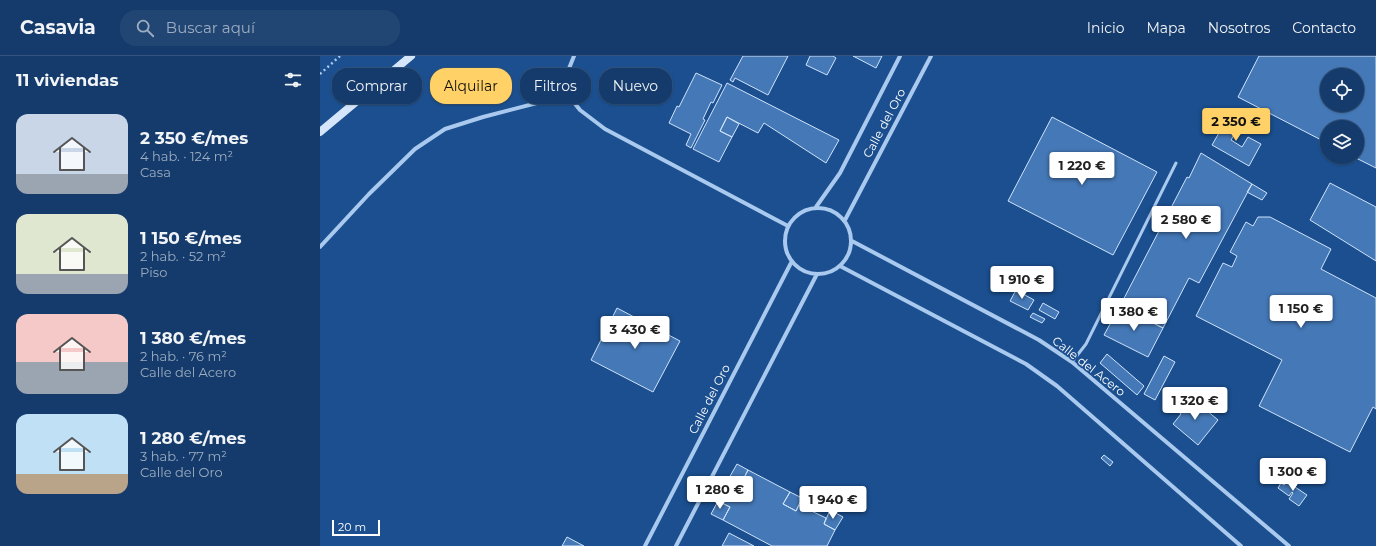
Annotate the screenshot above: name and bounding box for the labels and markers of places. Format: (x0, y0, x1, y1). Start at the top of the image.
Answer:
pin: 2 350 € (1199, 108, 1273, 142)
pin: 1 220 € (1045, 152, 1119, 186)
pin: 2 580 € (1149, 206, 1223, 240)
pin: 1 910 € (985, 266, 1059, 300)
pin: 1 150 € (1264, 295, 1338, 329)
pin: 1 380 € (1097, 298, 1171, 332)
pin: 3 430 € (598, 316, 672, 350)
pin: 1 320 € (1158, 387, 1232, 421)
pin: 1 300 € (1256, 458, 1330, 492)
pin: 1 280 € (683, 476, 757, 510)
pin: 1 940 € (796, 486, 870, 520)

